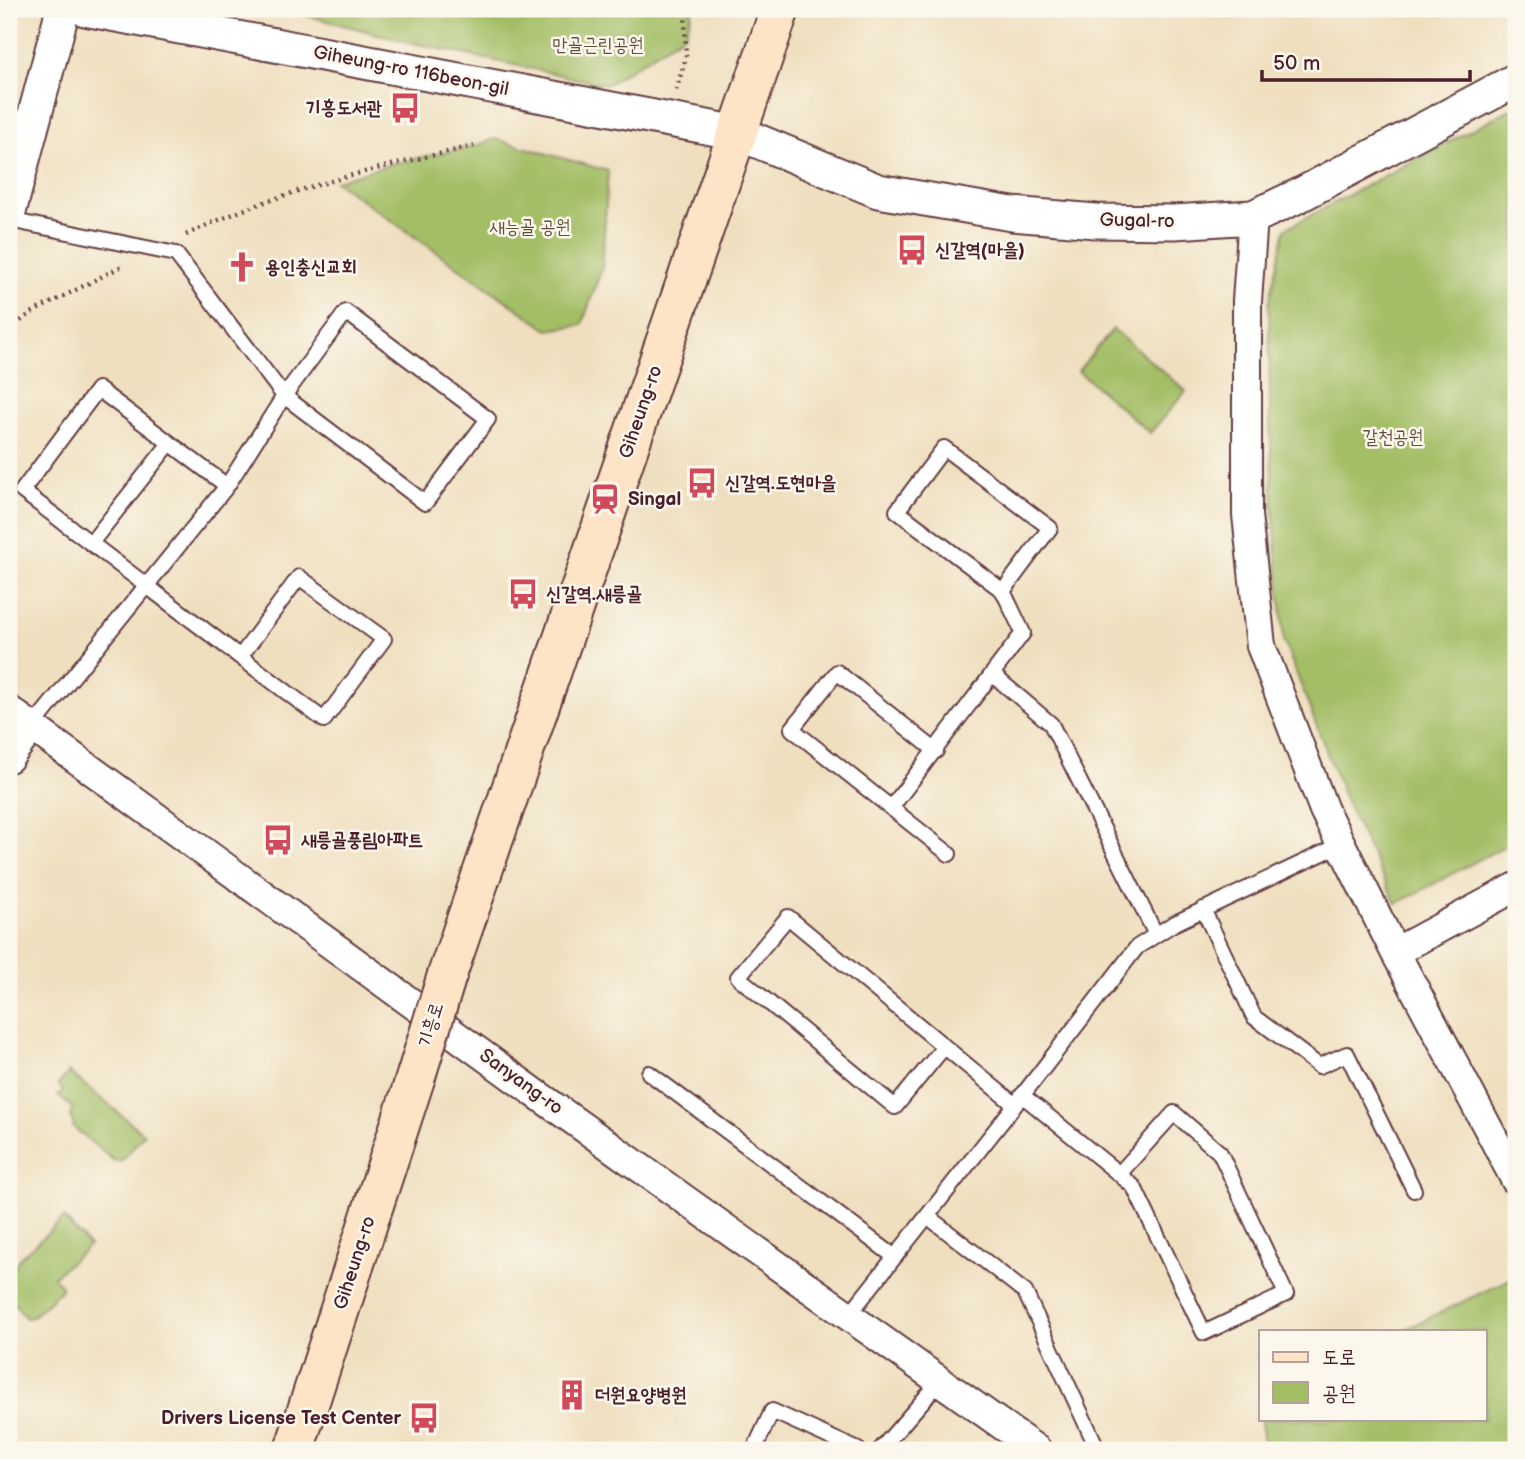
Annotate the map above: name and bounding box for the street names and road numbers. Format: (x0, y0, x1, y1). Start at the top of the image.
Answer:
street label: Giheung-ro 116beon-gil (311, 41, 511, 101)
street label: Gugal-ro (1099, 209, 1175, 233)
street label: Giheung-ro (614, 362, 668, 462)
street label: 기흥로 (413, 1000, 449, 1050)
street label: Sanyang-ro (475, 1044, 567, 1120)
street label: Giheung-ro (329, 1213, 381, 1313)

